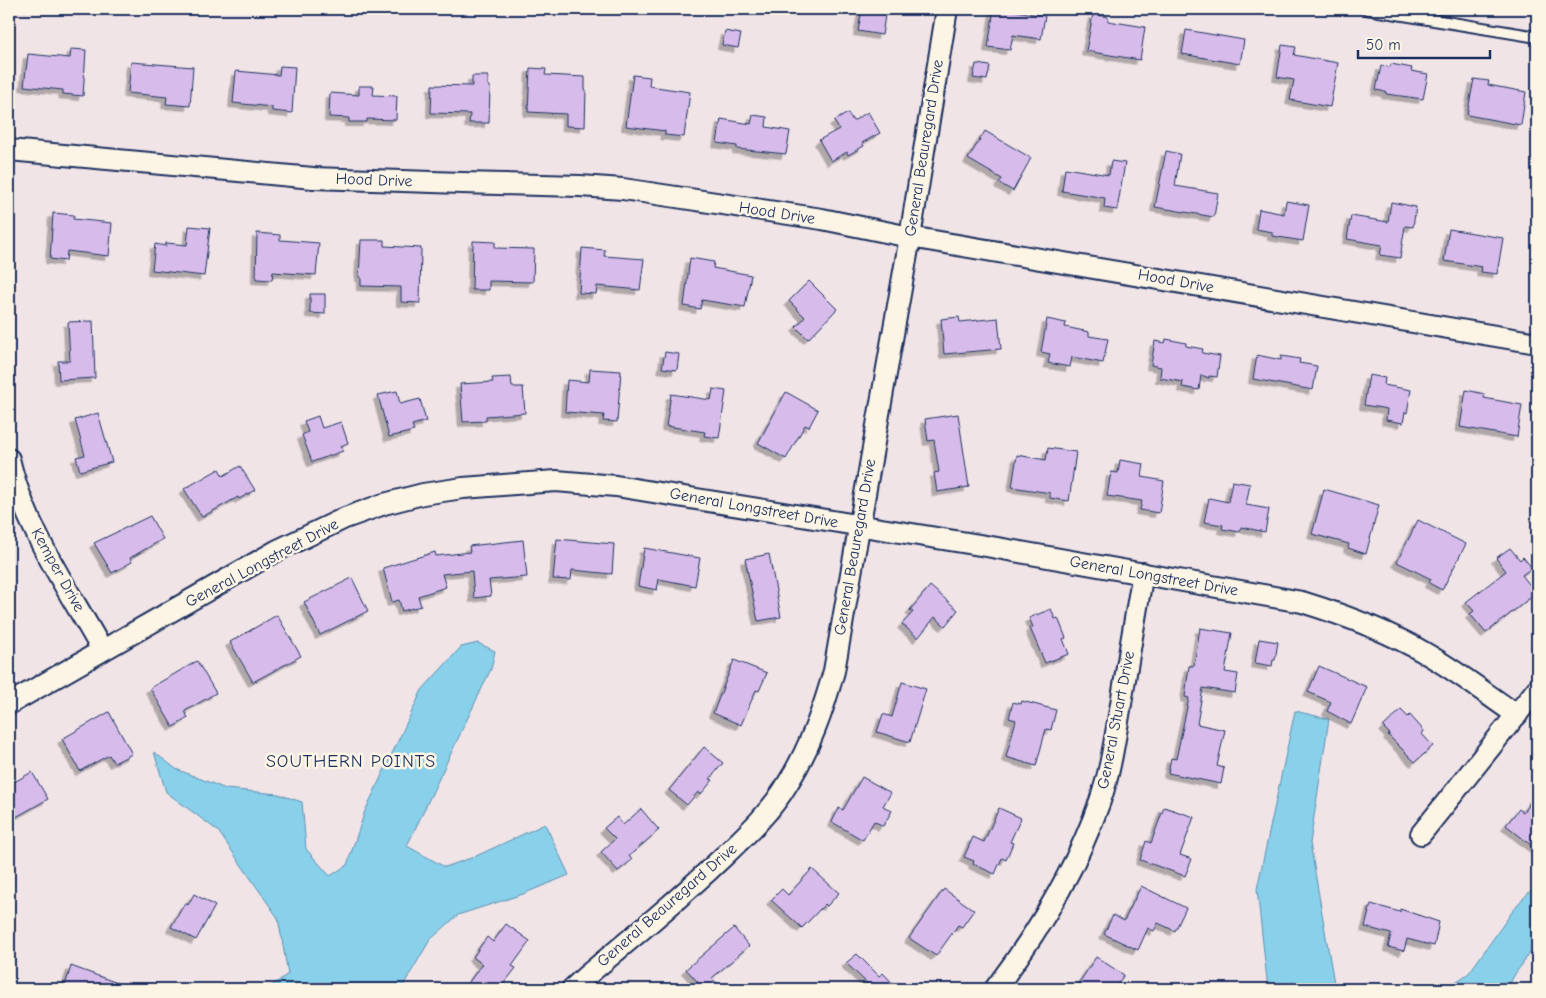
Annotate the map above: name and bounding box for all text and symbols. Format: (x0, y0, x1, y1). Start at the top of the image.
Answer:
scale bar (1358, 28, 1491, 60)
text: 50 m (1366, 36, 1401, 54)
street label: General Beauregard Drive (901, 58, 947, 238)
street label: Hood Drive (335, 170, 413, 190)
street label: Hood Drive (738, 198, 816, 228)
street label: Hood Drive (1137, 265, 1215, 297)
street label: General Beauregard Drive (831, 457, 879, 637)
street label: General Longstreet Drive (668, 484, 840, 532)
street label: General Longstreet Drive (182, 515, 342, 611)
street label: Kemper Drive (28, 525, 88, 615)
street label: General Longstreet Drive (1068, 552, 1240, 600)
street label: General Stuart Drive (1094, 650, 1138, 790)
district label: SOUTHERN POINTS (266, 751, 436, 772)
street label: General Beauregard Drive (594, 840, 740, 970)

